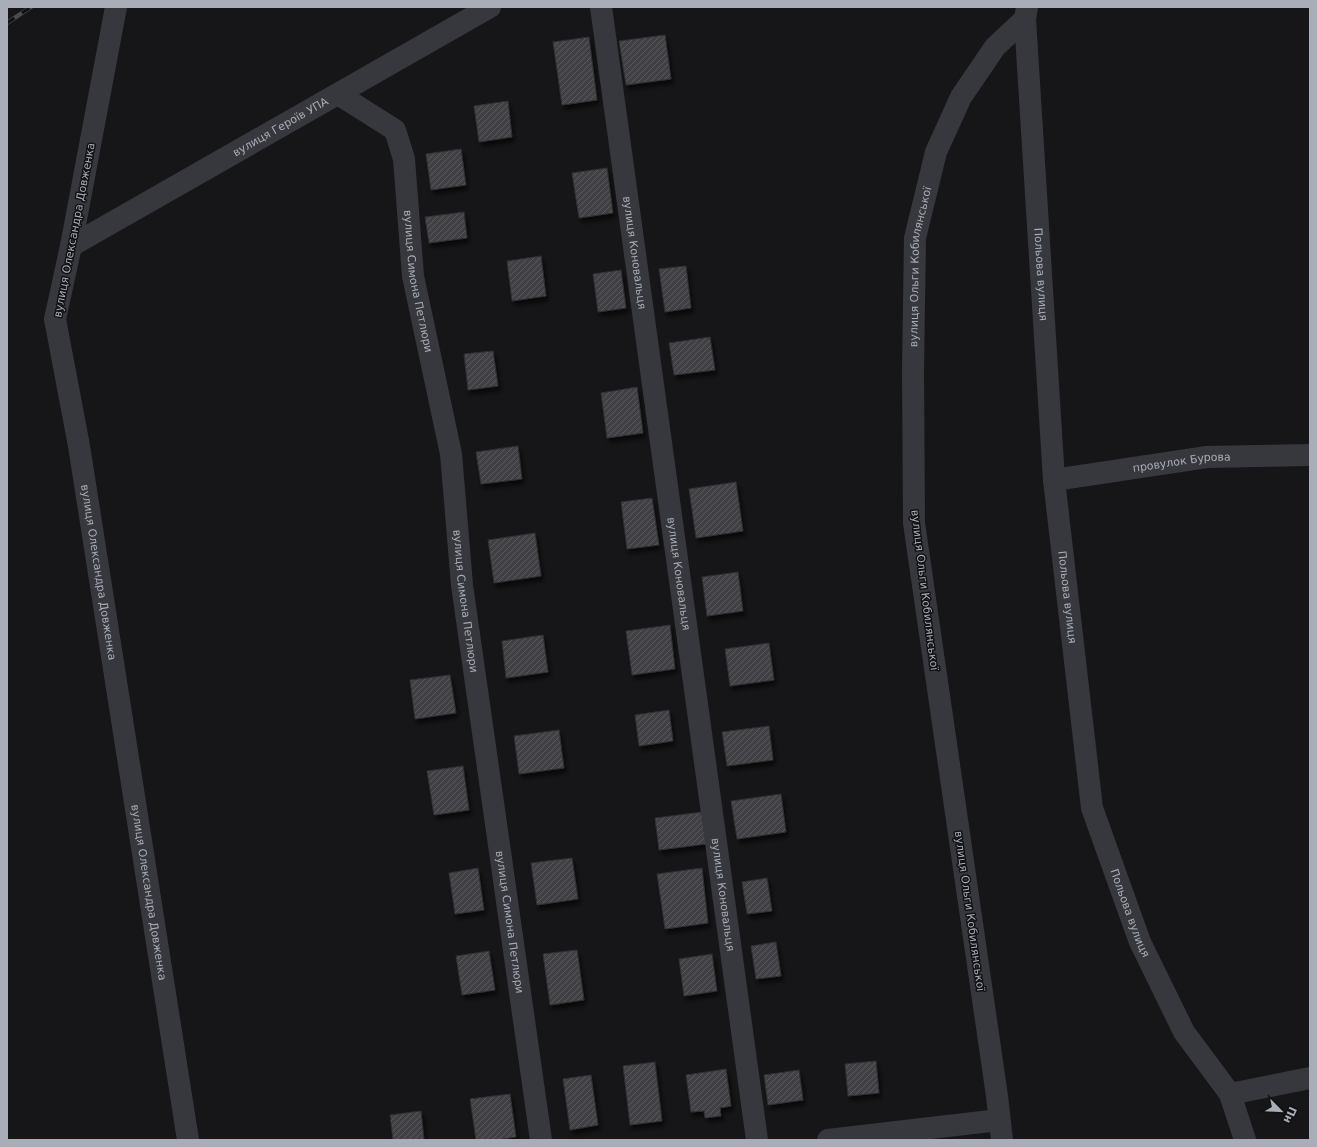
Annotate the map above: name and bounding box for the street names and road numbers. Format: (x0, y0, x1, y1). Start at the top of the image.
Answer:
street label: вулиця Героїв УПА (231, 94, 331, 159)
street label: вулиця Олександра Довженка (51, 142, 98, 319)
street label: вулиця Ольги Кобилянської (907, 185, 935, 347)
street label: вулиця Коновальця (620, 195, 649, 310)
street label: вулиця Симона Петлюри (401, 210, 435, 354)
street label: Польова вулиця (1031, 227, 1050, 321)
street label: провулок Бурова (1132, 451, 1231, 475)
street label: вулиця Олександра Довженка (78, 483, 119, 661)
street label: вулиця Ольги Кобилянської (908, 509, 941, 672)
street label: вулиця Коновальця (664, 516, 693, 631)
street label: вулиця Симона Петлюри (450, 529, 480, 674)
street label: Польова вулиця (1055, 550, 1079, 644)
street label: вулиця Олександра Довженка (128, 804, 169, 981)
street label: вулиця Ольги Кобилянської (952, 830, 987, 993)
street label: вулиця Коновальця (708, 837, 737, 952)
street label: вулиця Симона Петлюри (493, 850, 526, 994)
street label: Польова вулиця (1107, 867, 1152, 959)

